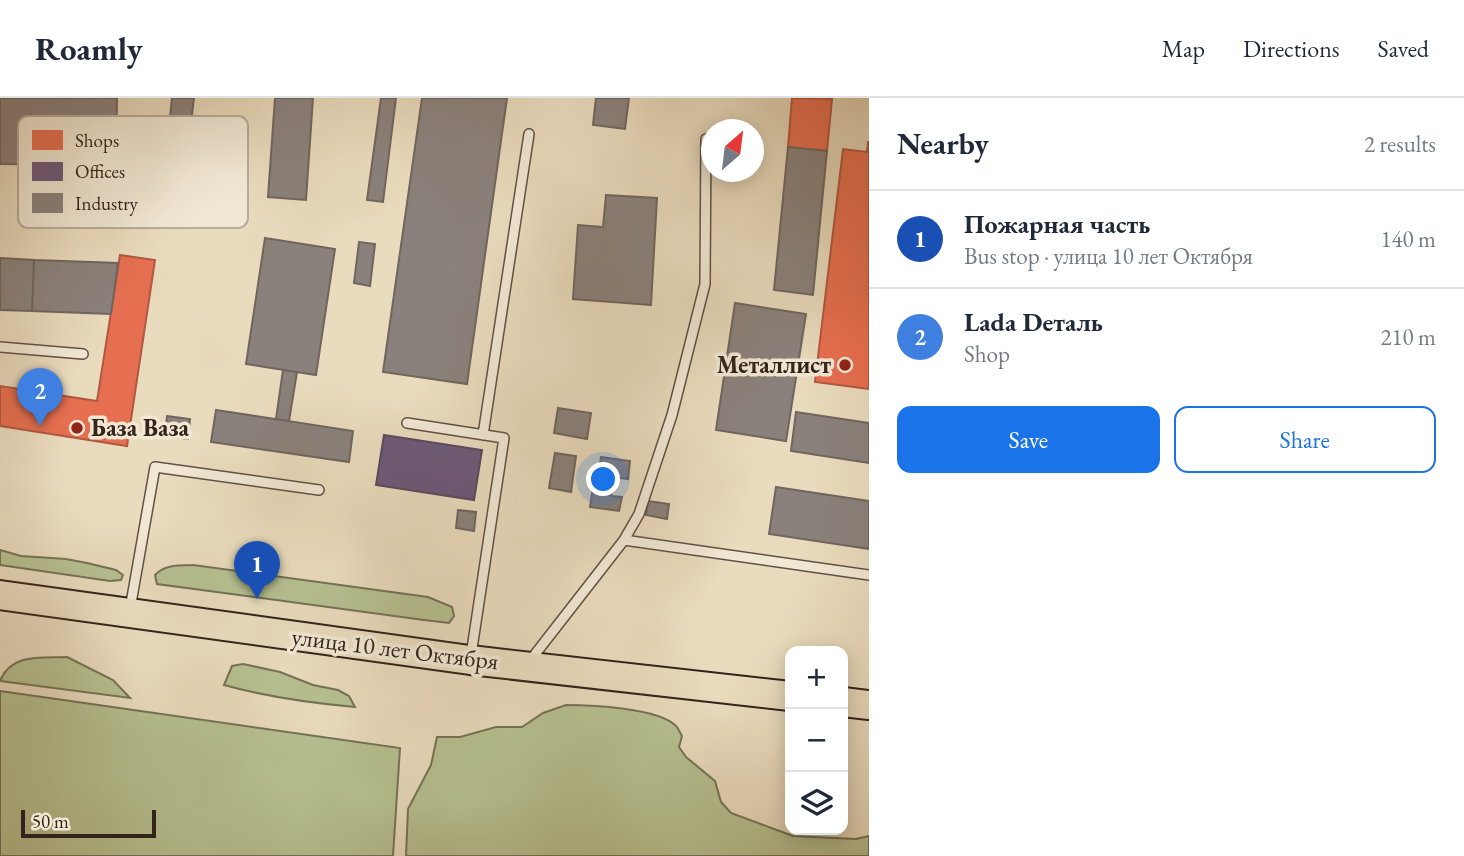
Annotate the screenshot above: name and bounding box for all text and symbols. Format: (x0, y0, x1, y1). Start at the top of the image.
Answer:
text: Roamly (35, 27, 143, 70)
text: Map (1162, 33, 1205, 64)
text: Directions (1243, 33, 1340, 64)
text: Saved (1378, 33, 1429, 64)
legend (18, 116, 248, 228)
north arrow (701, 119, 764, 182)
text: Nearby (897, 124, 989, 163)
text: Shops (75, 128, 119, 153)
text: 2 results (1364, 129, 1436, 159)
text: Offices (75, 159, 125, 184)
text: Industry (75, 191, 139, 216)
text: Пожарная часть (964, 207, 1150, 241)
text: 1 (914, 224, 926, 254)
text: 140 m (1380, 224, 1436, 254)
text: Bus stop · улица 10 лет Октября (964, 241, 1253, 271)
text: Lada Dеталь (964, 305, 1103, 339)
text: 2 (914, 322, 926, 352)
text: 210 m (1380, 322, 1436, 352)
text: Shop (964, 339, 1010, 369)
place label: Металлист (717, 349, 831, 380)
marker: Металлист (837, 357, 853, 373)
pin: 2 (17, 368, 63, 426)
button: Save (897, 406, 1160, 473)
button: Share (1174, 406, 1436, 473)
place label: База Ваза (91, 412, 190, 443)
marker: База Ваза (69, 420, 85, 436)
your location (586, 462, 620, 496)
pin: 1 (234, 541, 280, 599)
street label: улица 10 лет Октября (290, 620, 501, 677)
map controls (785, 646, 848, 835)
button: + (785, 646, 848, 709)
button: − (785, 709, 848, 772)
button: layers (785, 772, 848, 835)
scale bar (21, 807, 156, 839)
text: 50 m (32, 809, 69, 834)

